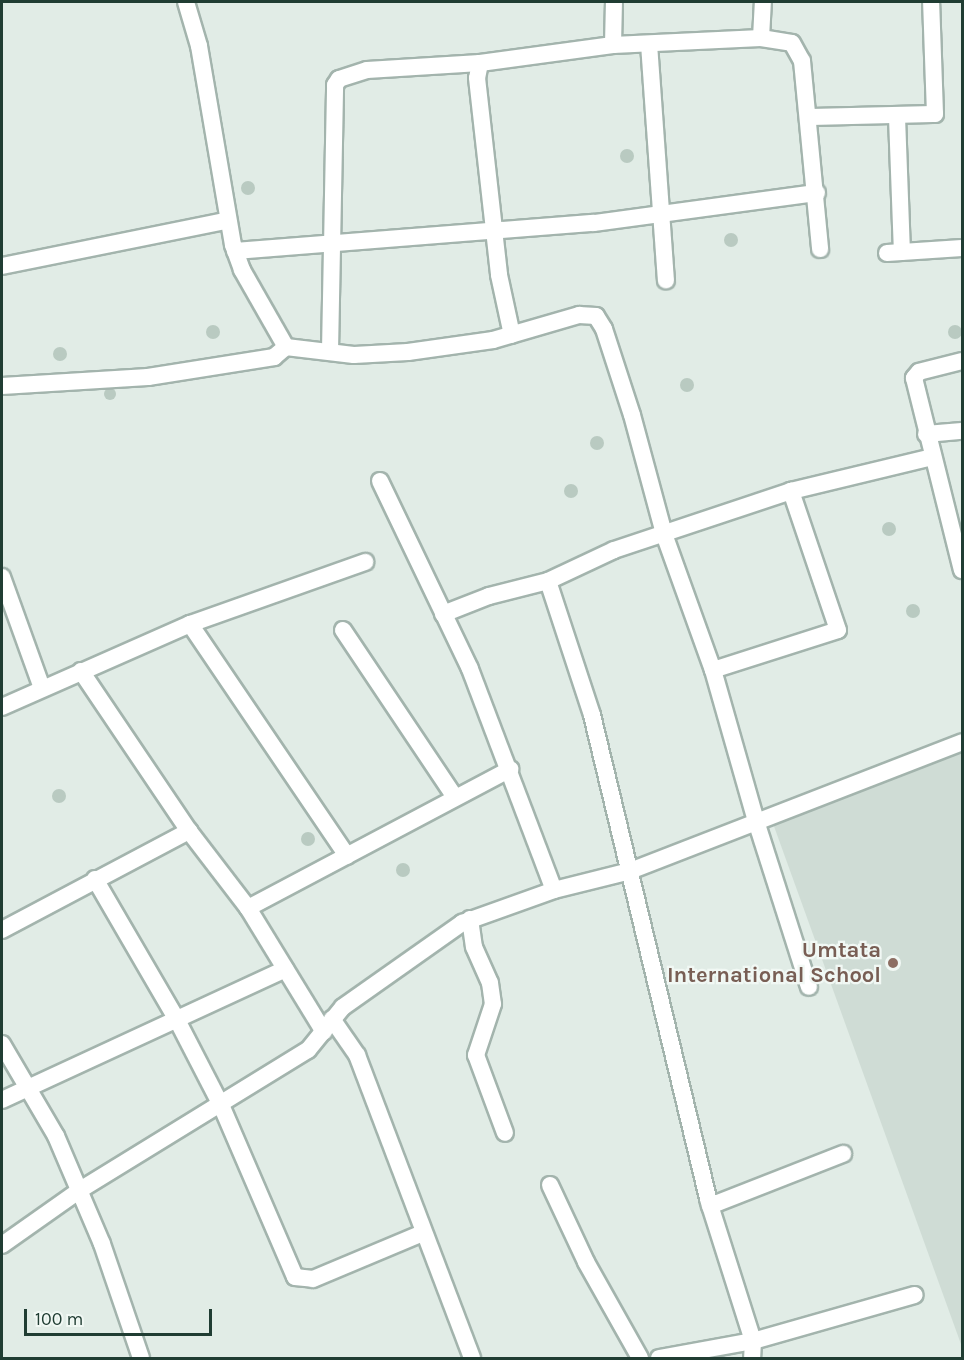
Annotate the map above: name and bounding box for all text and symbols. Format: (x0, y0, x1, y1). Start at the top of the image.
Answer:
place label: Umtata International School (667, 937, 881, 988)
marker: Umtata International School (886, 956, 900, 970)
scale bar (27, 1297, 214, 1335)
text: 100 m (35, 1308, 83, 1330)

